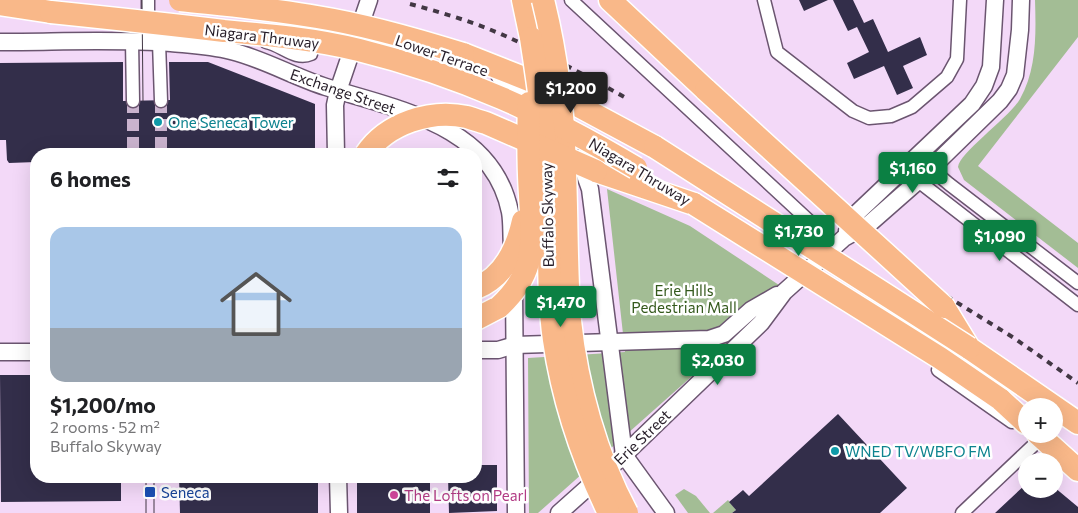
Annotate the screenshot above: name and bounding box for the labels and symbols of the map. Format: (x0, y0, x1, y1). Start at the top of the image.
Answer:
street label: Niagara Thruway (204, 20, 321, 52)
street label: Lower Terrace (393, 31, 491, 79)
street label: Exchange Street (288, 65, 398, 117)
pin: $1,200 (530, 72, 612, 114)
place label: One Seneca Tower (168, 113, 294, 131)
marker: One Seneca Tower (152, 116, 164, 128)
street label: Niagara Thruway (586, 134, 694, 209)
pin: $1,160 (872, 152, 954, 194)
street label: Buffalo Skyway (537, 162, 557, 268)
pin: $1,730 (758, 214, 840, 257)
pin: $1,090 (959, 220, 1041, 262)
park label: Erie Hills Pedestrian Mall (631, 281, 737, 316)
pin: $1,470 (520, 286, 602, 328)
pin: $2,030 (677, 344, 759, 386)
street label: Erie Street (610, 406, 674, 468)
place label: WNED TV/WBFO FM (845, 442, 991, 460)
marker: WNED TV/WBFO FM (829, 445, 841, 457)
place label: Seneca (161, 483, 209, 501)
marker: Seneca (143, 485, 157, 499)
place label: The Lofts on Pearl (404, 486, 527, 504)
marker: The Lofts on Pearl (388, 489, 400, 501)

